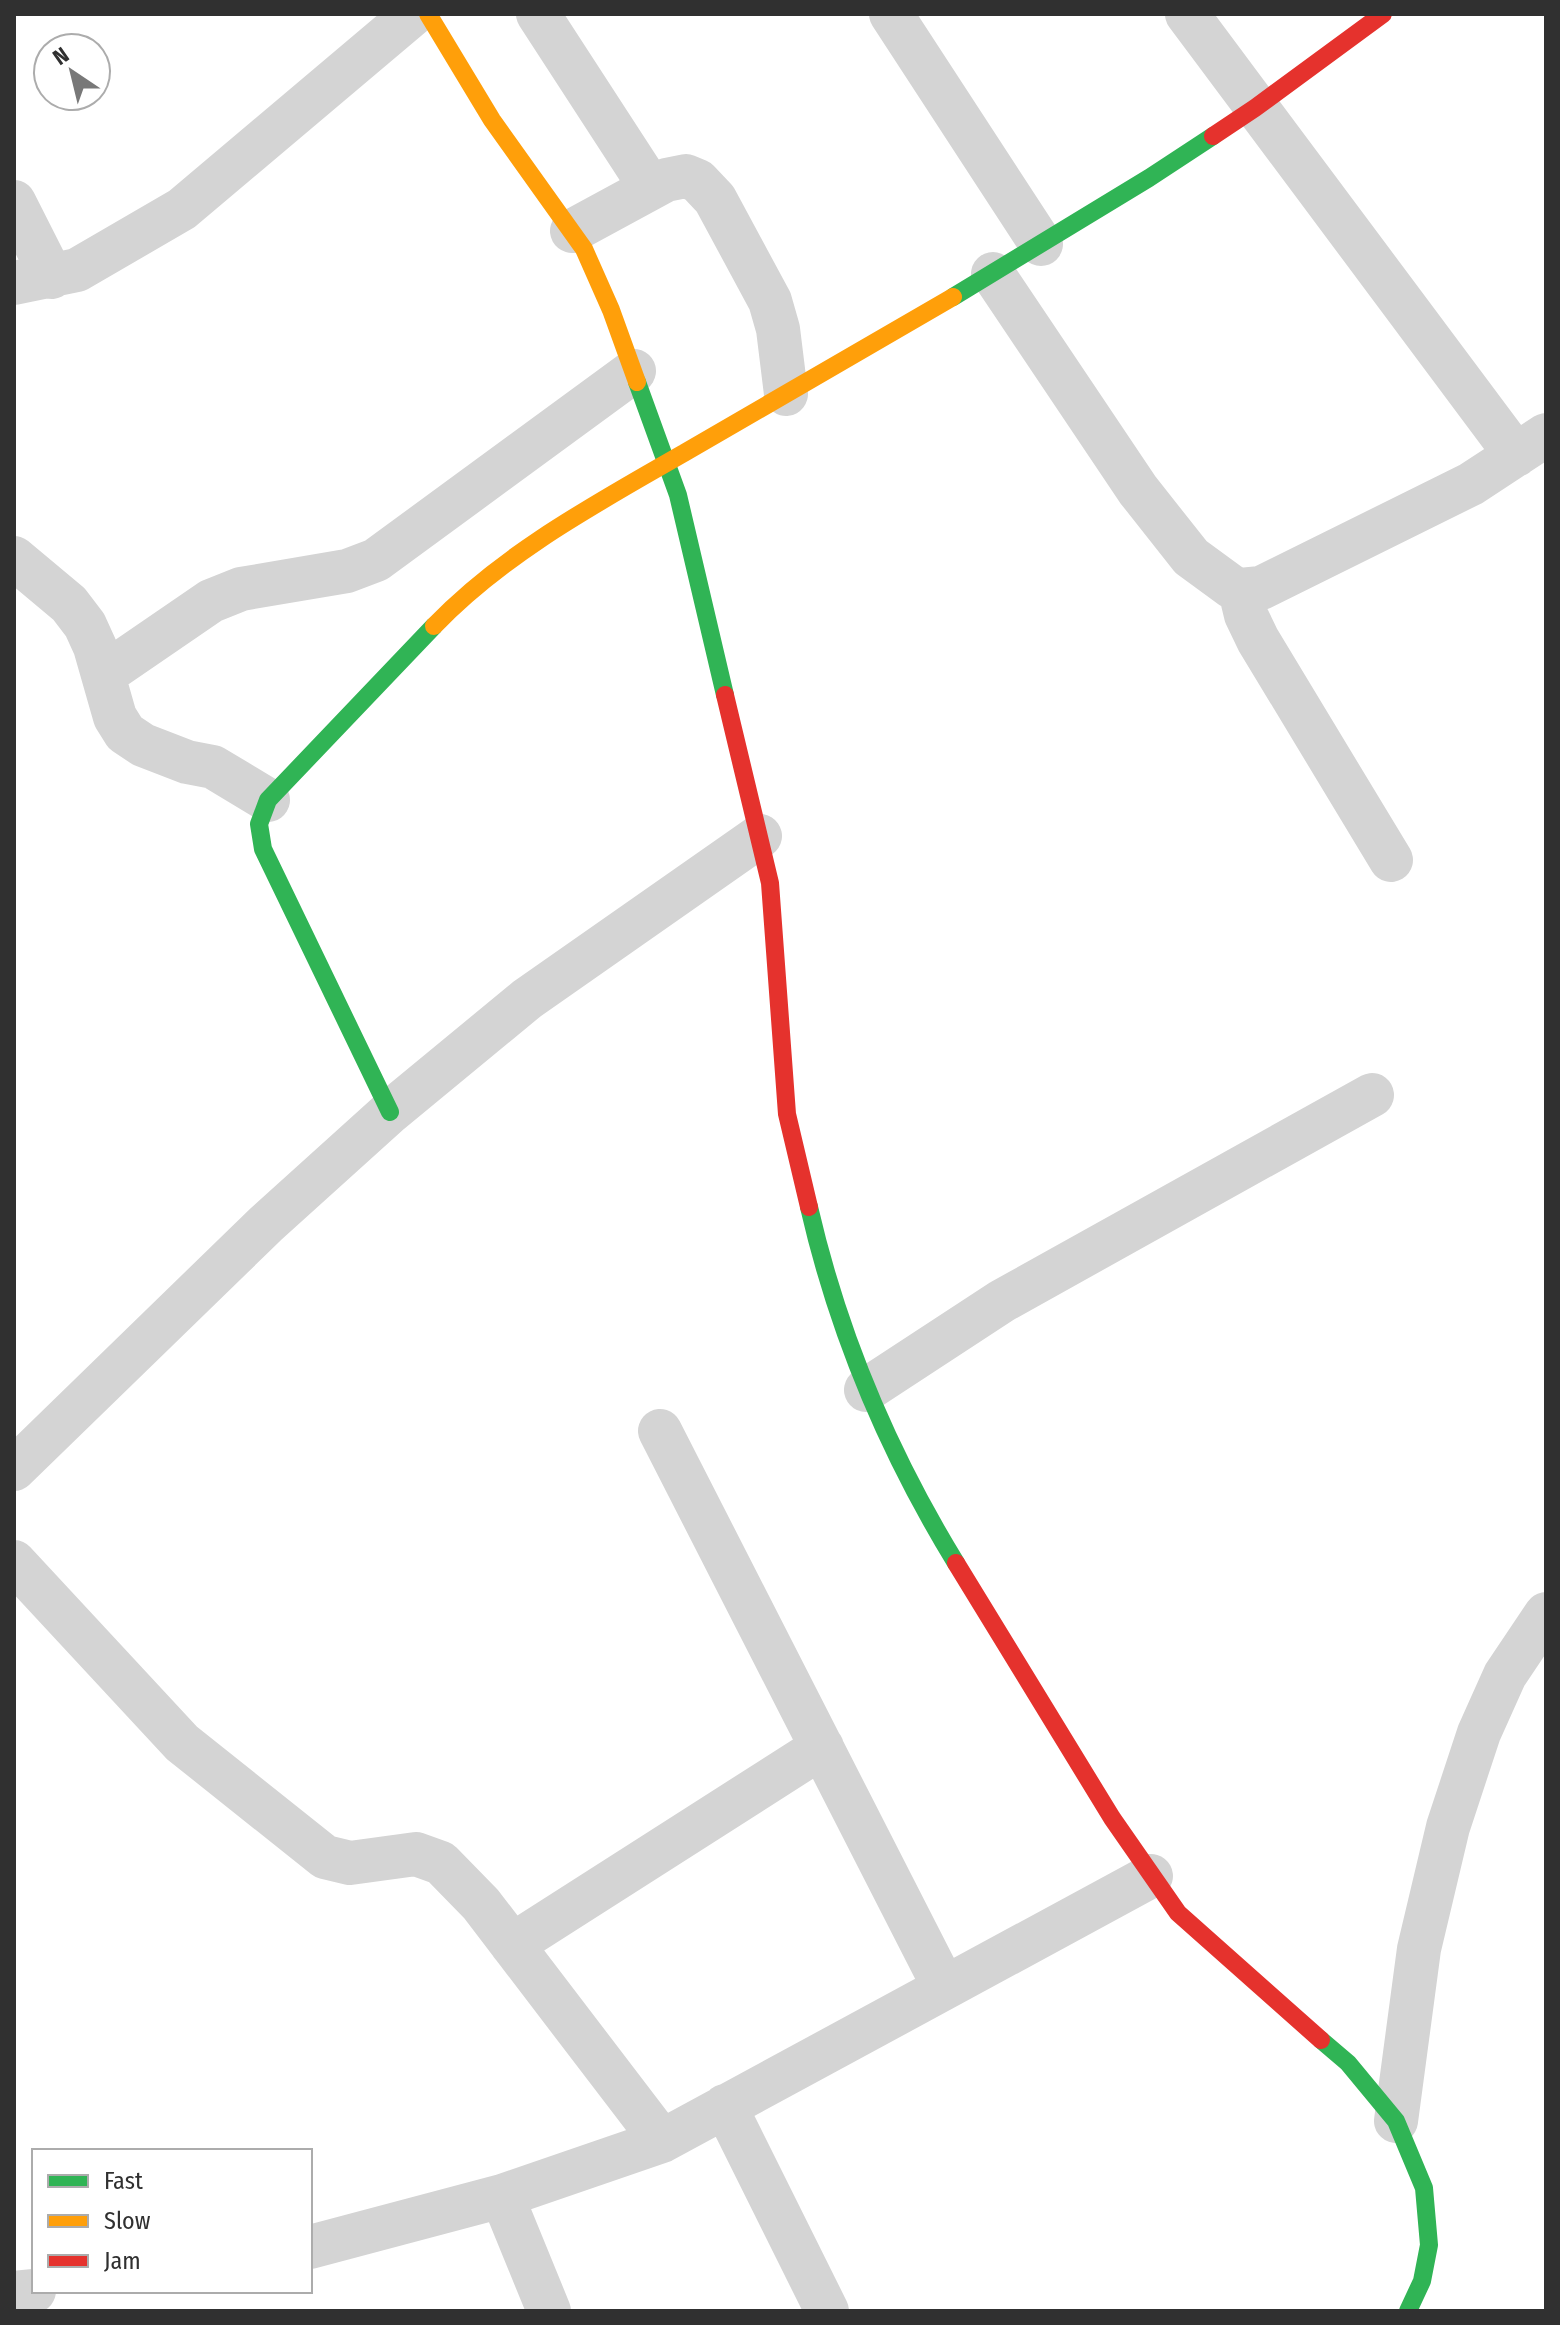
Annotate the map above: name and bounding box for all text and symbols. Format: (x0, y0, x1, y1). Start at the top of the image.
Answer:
north arrow (32, 32, 112, 112)
text: N (48, 41, 74, 71)
legend (32, 2149, 312, 2293)
text: Fast (104, 2167, 143, 2195)
text: Slow (104, 2207, 151, 2235)
text: Jam (104, 2247, 141, 2275)

